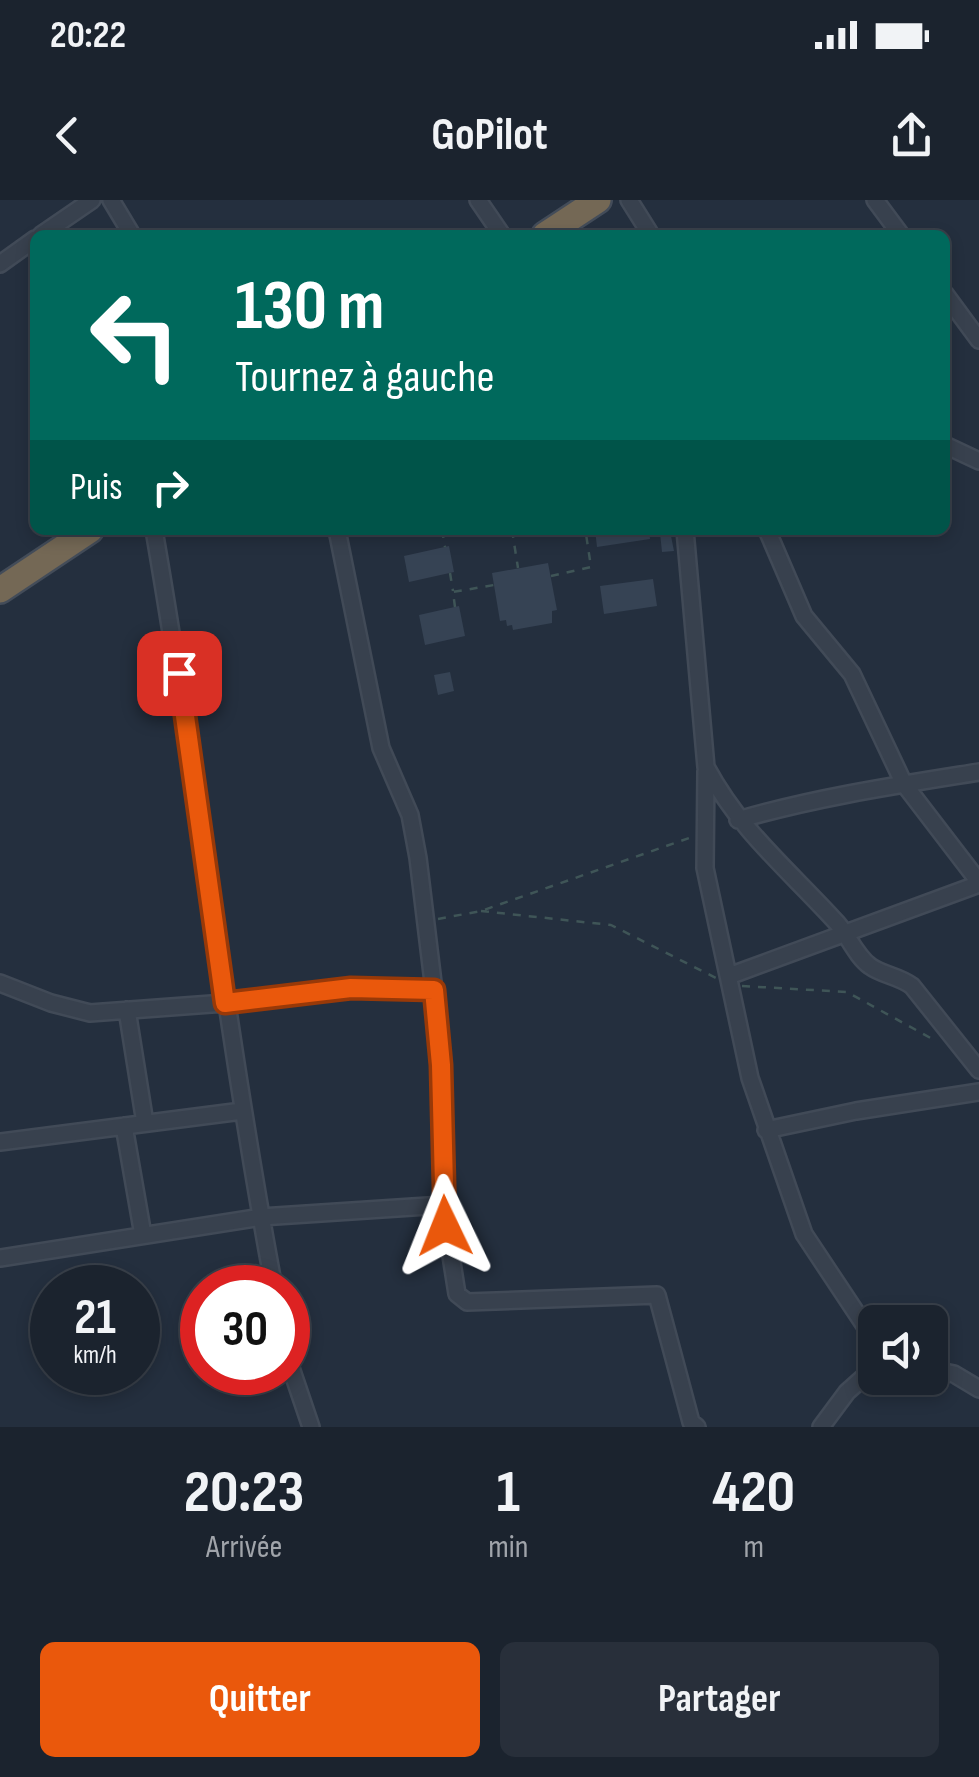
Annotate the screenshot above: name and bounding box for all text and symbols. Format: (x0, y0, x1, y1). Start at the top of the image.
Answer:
text: 20:22 (50, 13, 126, 58)
icon: back (40, 108, 95, 163)
text: GoPilot (431, 108, 548, 163)
icon: share (884, 108, 939, 163)
text: 130 m (235, 265, 384, 349)
icon: left (70, 270, 200, 400)
text: Tournez à gauche (235, 350, 495, 405)
icon: right (143, 460, 198, 515)
text: Puis (70, 465, 123, 510)
pin (137, 631, 222, 716)
icon: arrive (152, 646, 207, 701)
position arrow (393, 1174, 497, 1278)
speed limit sign: 30 (180, 1265, 310, 1395)
text: 21 (74, 1288, 116, 1348)
map controls (858, 1305, 948, 1395)
button: sound (858, 1305, 948, 1395)
text: km/h (73, 1340, 117, 1371)
text: 20:23 (184, 1457, 305, 1529)
text: 1 (497, 1457, 520, 1529)
text: 420 (712, 1457, 795, 1529)
text: Arrivée (206, 1528, 282, 1567)
text: min (488, 1528, 528, 1567)
text: m (743, 1528, 764, 1567)
button: Quitter (40, 1642, 480, 1757)
button: Partager (500, 1642, 939, 1757)

